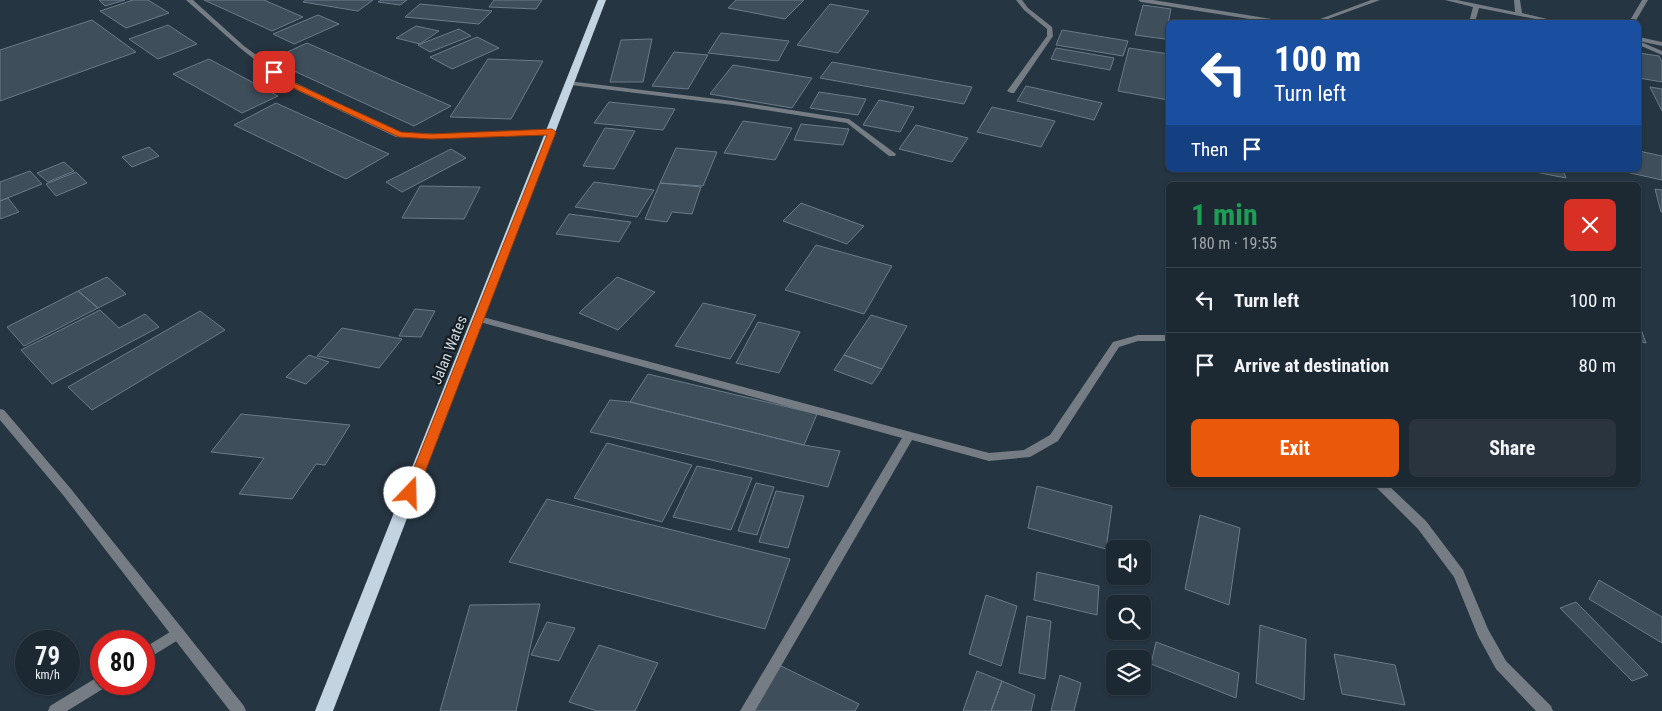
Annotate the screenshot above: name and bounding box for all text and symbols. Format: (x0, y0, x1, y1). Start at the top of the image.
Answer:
text: 100 m (1274, 39, 1361, 80)
icon: left (1191, 40, 1256, 105)
pin (253, 51, 295, 93)
icon: arrive (260, 58, 288, 86)
text: Turn left (1274, 81, 1346, 106)
icon: arrive (1238, 135, 1266, 163)
text: Then (1191, 138, 1228, 161)
text: 1 min (1191, 197, 1258, 232)
button: close (1564, 199, 1616, 251)
text: 180 m · 19:55 (1191, 234, 1277, 253)
icon: left (1191, 286, 1219, 314)
text: Turn left (1234, 289, 1299, 312)
text: 100 m (1569, 289, 1616, 312)
street label: Jalan Wates (427, 313, 471, 387)
icon: arrive (1191, 351, 1219, 379)
text: Arrive at destination (1234, 354, 1389, 377)
text: 80 m (1579, 354, 1616, 377)
button: Exit (1191, 419, 1399, 477)
button: Share (1409, 419, 1616, 477)
position arrow (383, 466, 435, 518)
map controls (1106, 540, 1151, 695)
button: sound (1106, 540, 1151, 585)
button: search (1106, 595, 1151, 640)
speed limit sign: 80 (90, 630, 155, 695)
text: 79 (35, 642, 60, 671)
button: layers (1106, 650, 1151, 695)
text: km/h (35, 668, 60, 682)

